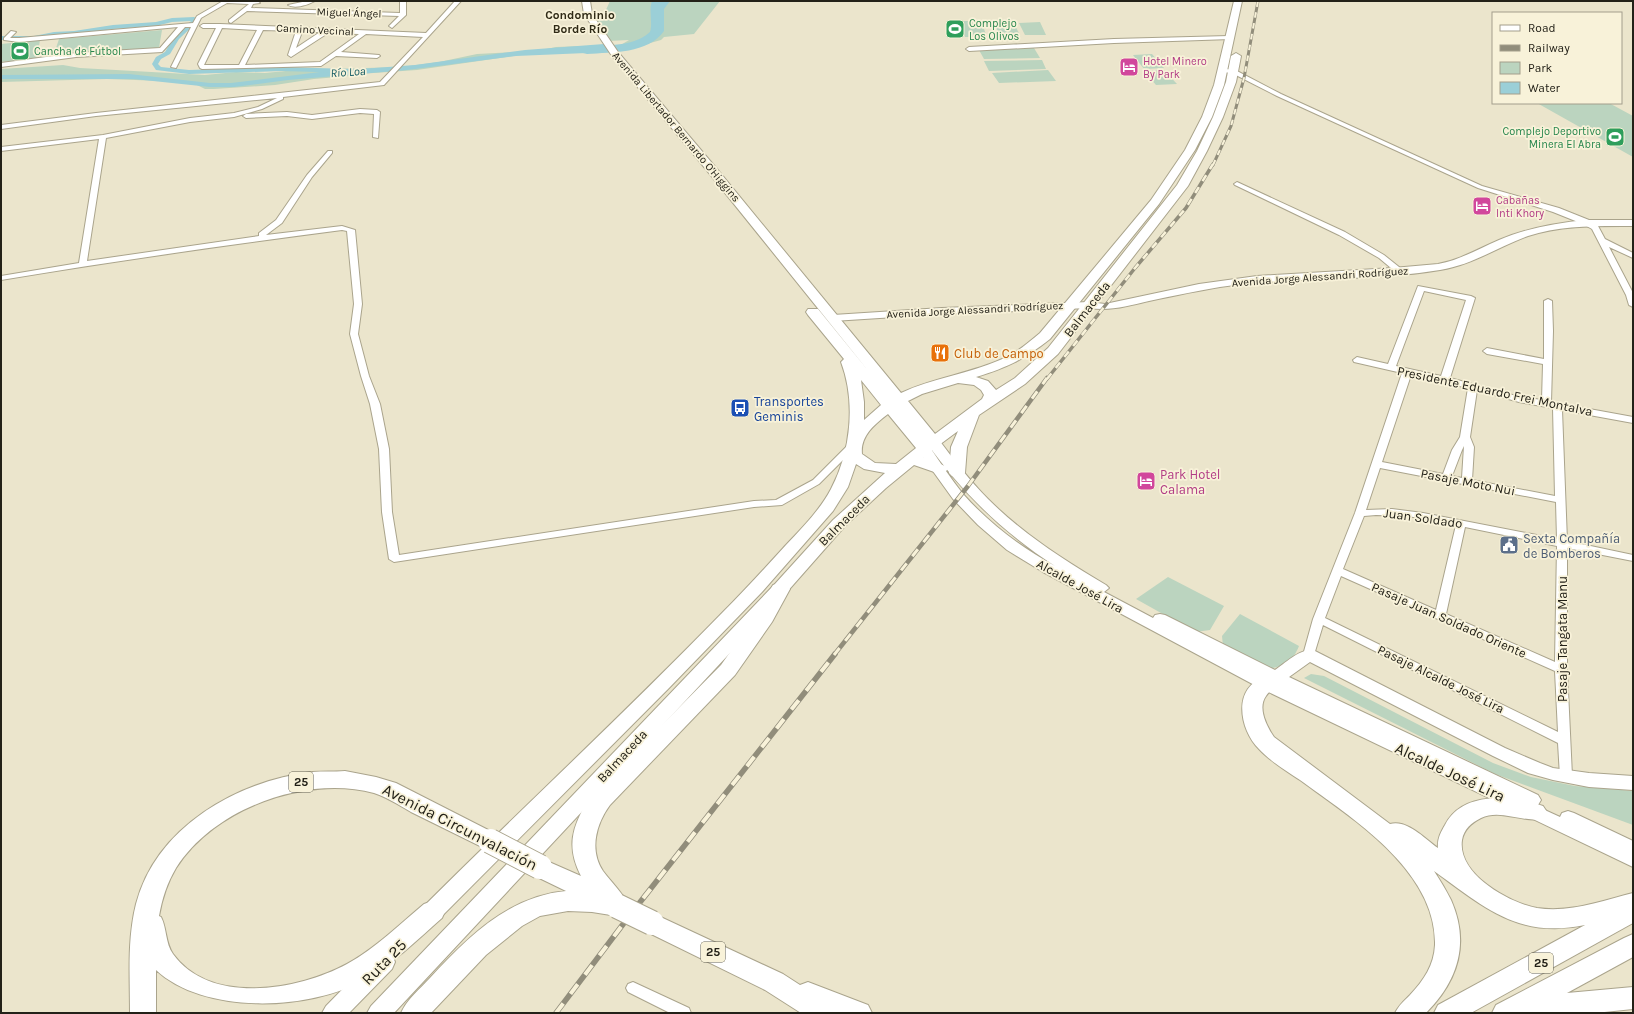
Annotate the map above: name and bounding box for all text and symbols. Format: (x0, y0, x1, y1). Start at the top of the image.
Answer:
street label: Miguel Ángel (316, 3, 382, 21)
district label: Condominio Borde Río (545, 8, 615, 36)
legend (1492, 12, 1622, 104)
place label: Complejo Los Olivos (969, 17, 1020, 43)
sports icon: Complejo Los Olivos (944, 18, 966, 40)
street label: Camino Vecinal (276, 21, 354, 39)
text: Road (1528, 21, 1556, 35)
sports icon: Cancha de Fútbol (9, 40, 31, 62)
text: Railway (1528, 41, 1570, 55)
place label: Cancha de Fútbol (34, 45, 121, 58)
street label: Avenida Libertador Bernardo O'Higgins (609, 49, 743, 205)
place label: Hotel Minero By Park (1143, 55, 1207, 81)
hotel icon: Hotel Minero By Park (1118, 56, 1140, 78)
text: Park (1528, 61, 1553, 75)
water label: Río Loa (330, 64, 366, 80)
text: Water (1528, 81, 1561, 95)
place label: Complejo Deportivo Minera El Abra (1502, 125, 1601, 151)
sports icon: Complejo Deportivo Minera El Abra (1604, 126, 1626, 148)
place label: Cabañas Inti Khory (1496, 194, 1544, 220)
hotel icon: Cabañas Inti Khory (1471, 195, 1493, 217)
street label: Avenida Jorge Alessandri Rodríguez (1231, 264, 1409, 290)
street label: Balmaceda (1061, 278, 1113, 340)
street label: Avenida Jorge Alessandri Rodríguez (886, 299, 1064, 321)
restaurant icon: Club de Campo (929, 342, 951, 364)
place label: Club de Campo (954, 346, 1044, 361)
street label: Presidente Eduardo Frei Montalva (1396, 363, 1594, 419)
place label: Transportes Geminis (754, 394, 824, 424)
bus stop icon: Transportes Geminis (729, 397, 751, 419)
street label: Pasaje Moto Nui (1419, 465, 1517, 499)
place label: Park Hotel Calama (1160, 467, 1220, 497)
hotel icon: Park Hotel Calama (1135, 470, 1157, 492)
street label: Balmaceda (815, 491, 873, 549)
street label: Juan Soldado (1383, 505, 1463, 531)
place label: Sexta Compañía de Bomberos (1523, 531, 1620, 561)
public building icon: Sexta Compañía de Bomberos (1498, 534, 1520, 556)
street label: Alcalde José Lira (1034, 556, 1126, 616)
street label: Pasaje Tangata Manu (1555, 576, 1570, 702)
street label: Pasaje Juan Soldado Oriente (1369, 579, 1529, 661)
street label: Pasaje Alcalde José Lira (1375, 642, 1507, 716)
street label: Balmaceda (594, 727, 650, 785)
street label: Alcalde José Lira (1392, 738, 1508, 806)
road number: 25 (289, 772, 313, 792)
street label: Avenida Circunvalación (379, 780, 541, 874)
street label: Ruta 25 (358, 935, 410, 989)
road number: 25 (701, 942, 725, 962)
road number: 25 (1529, 953, 1553, 973)

